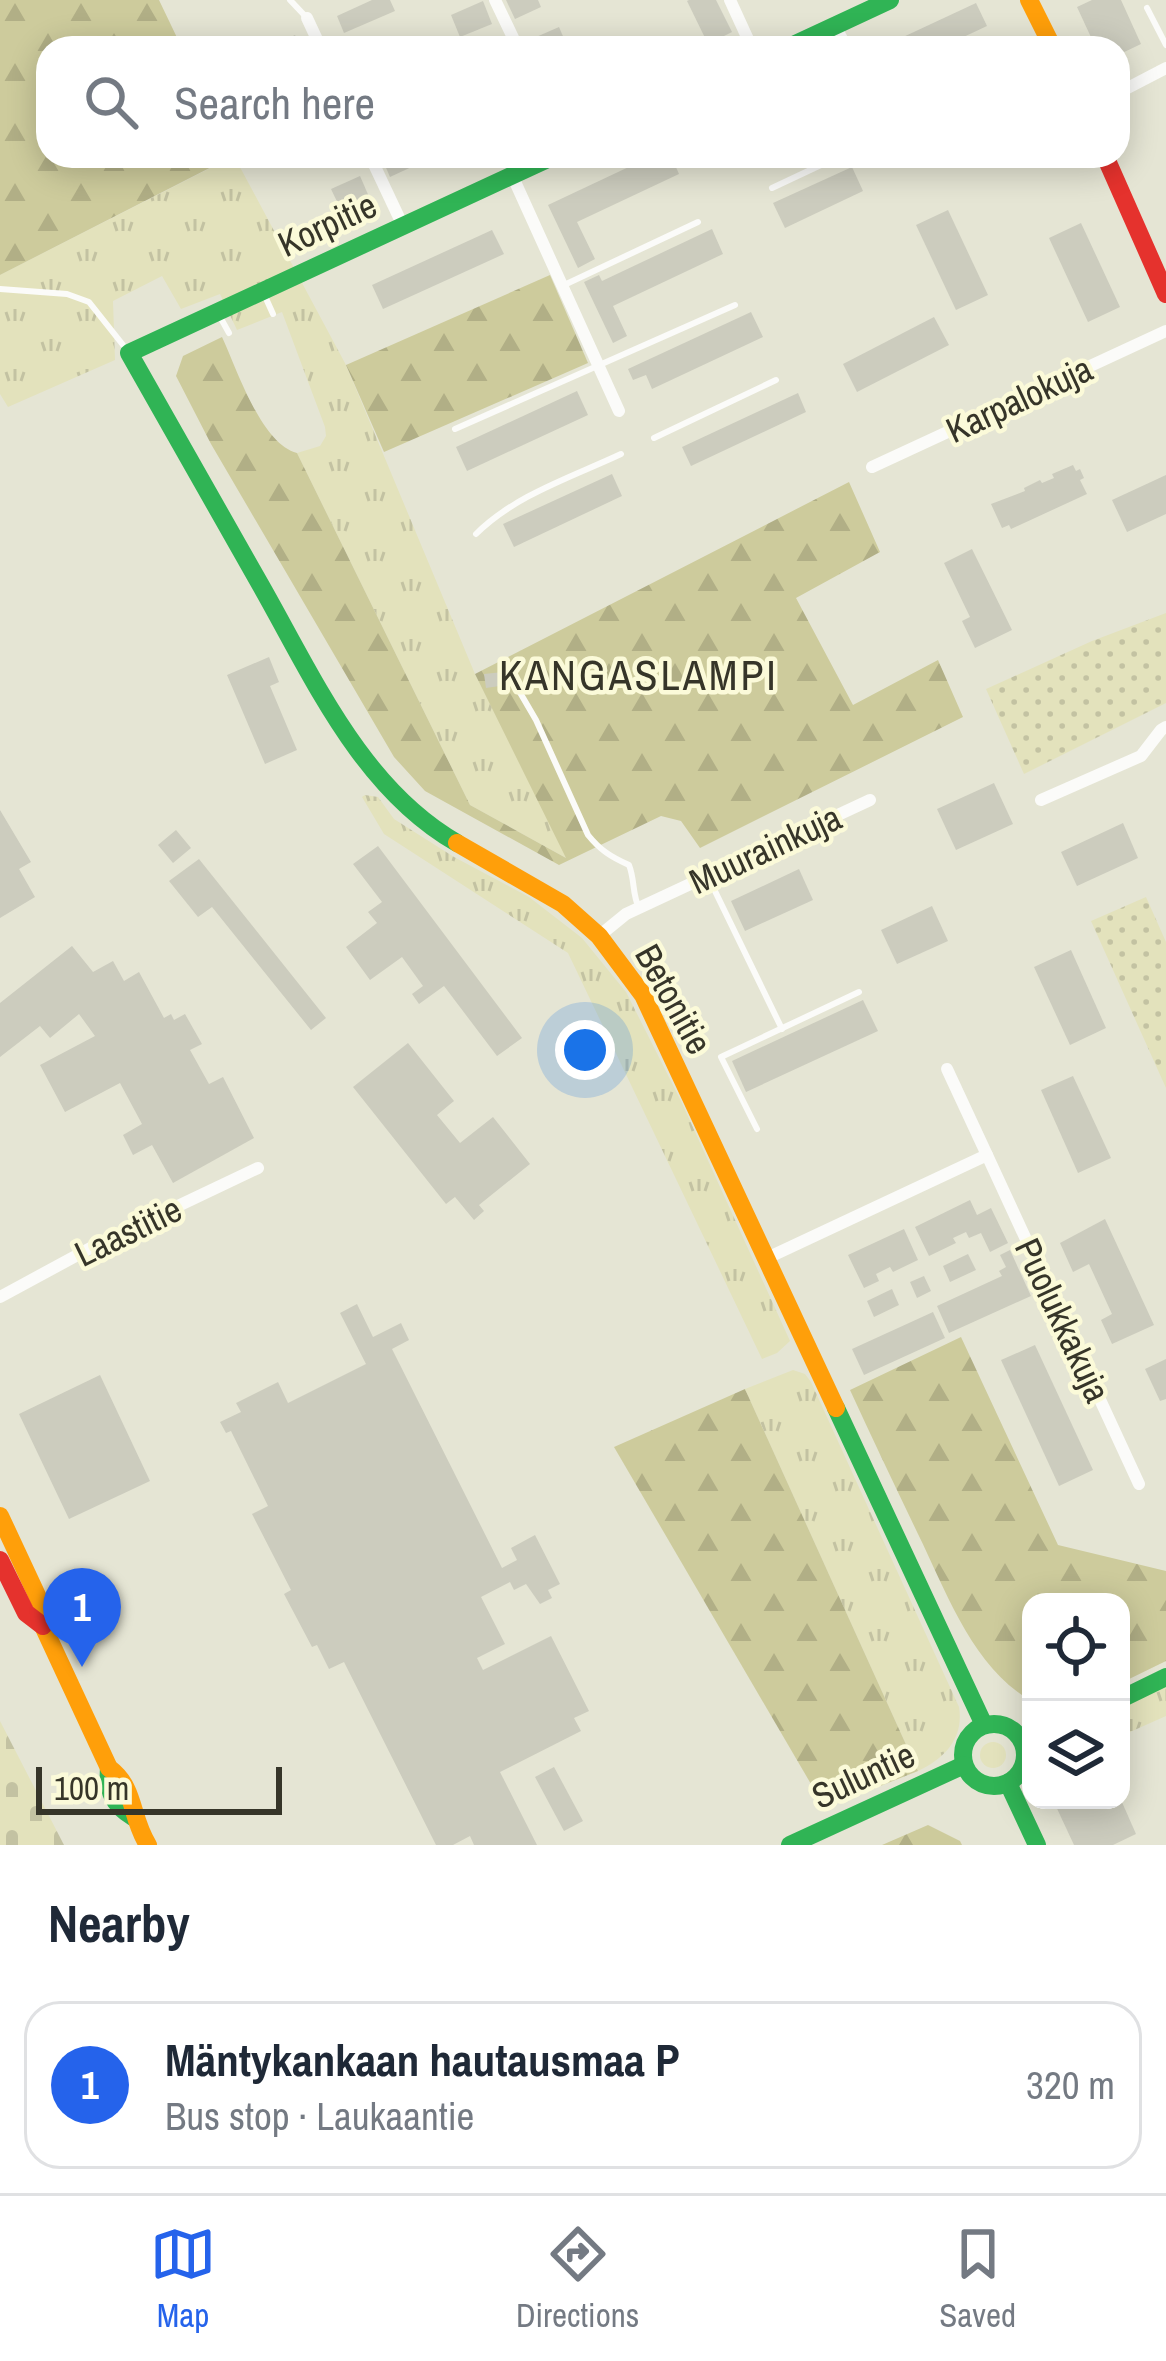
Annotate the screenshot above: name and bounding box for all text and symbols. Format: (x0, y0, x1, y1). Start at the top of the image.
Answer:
search box (36, 36, 1130, 168)
icon: search (78, 69, 144, 135)
text: Search here (174, 72, 375, 133)
street label: Korpitie (270, 180, 384, 268)
street label: Karpalokuja (938, 344, 1100, 454)
district label: KANGASLAMPI (499, 647, 779, 703)
street label: Muurainkuja (681, 793, 849, 905)
street label: Betonitie (624, 936, 724, 1062)
your location (555, 1020, 615, 1080)
street label: Laastitie (67, 1185, 189, 1277)
street label: Puolukkakuja (1004, 1230, 1122, 1410)
pin: 1 (43, 1568, 121, 1667)
map controls (1022, 1593, 1130, 1809)
button: locate (1022, 1593, 1130, 1701)
button: layers (1022, 1701, 1130, 1809)
street label: Suluntie (804, 1730, 922, 1820)
scale bar (36, 1761, 282, 1814)
text: 100 m (54, 1766, 129, 1810)
text: Nearby (48, 1889, 190, 1958)
text: Mäntykankaan hautausmaa P (165, 2029, 680, 2090)
text: 1 (81, 2059, 99, 2111)
text: 320 m (1026, 2059, 1115, 2111)
text: Bus stop · Laukaantie (165, 2090, 474, 2142)
tab: Map (150, 2221, 216, 2337)
tab: Directions (516, 2221, 639, 2337)
tab: Saved (939, 2221, 1016, 2337)

